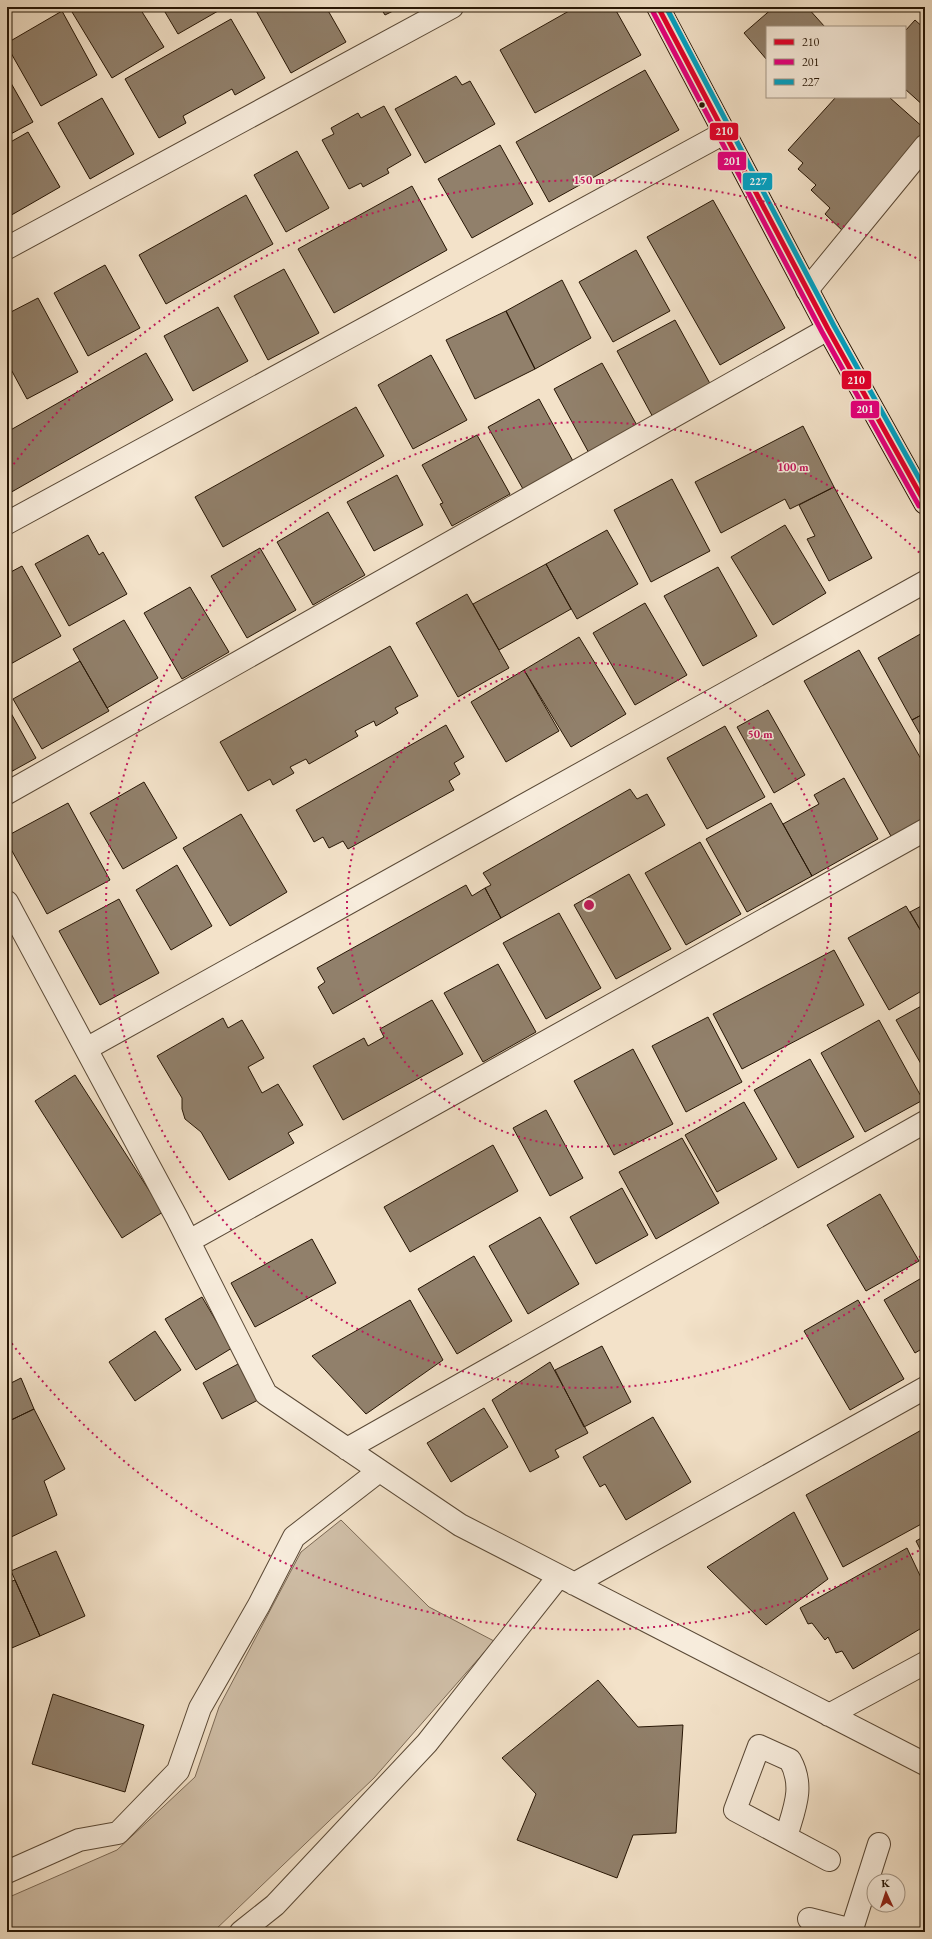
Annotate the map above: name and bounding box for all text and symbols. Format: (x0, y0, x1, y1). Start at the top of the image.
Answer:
legend (766, 26, 906, 98)
text: 210 (802, 34, 820, 50)
text: 201 (802, 54, 820, 70)
text: 227 (802, 74, 820, 90)
unlabelled marker (697, 100, 707, 110)
line badge: 210 (709, 122, 739, 141)
text: 210 (715, 124, 733, 138)
line badge: 201 (717, 151, 747, 171)
text: 201 (723, 154, 741, 168)
text: 150 m (573, 172, 605, 188)
line badge: 227 (742, 172, 773, 191)
text: 227 (749, 174, 767, 188)
line badge: 210 (841, 370, 872, 390)
text: 210 (847, 373, 865, 387)
line badge: 201 (850, 400, 880, 419)
text: 201 (856, 402, 874, 416)
text: 100 m (777, 459, 809, 475)
text: 50 m (747, 726, 773, 742)
centre of rings (582, 898, 596, 912)
north arrow (866, 1873, 906, 1913)
text: K (881, 1876, 891, 1890)

